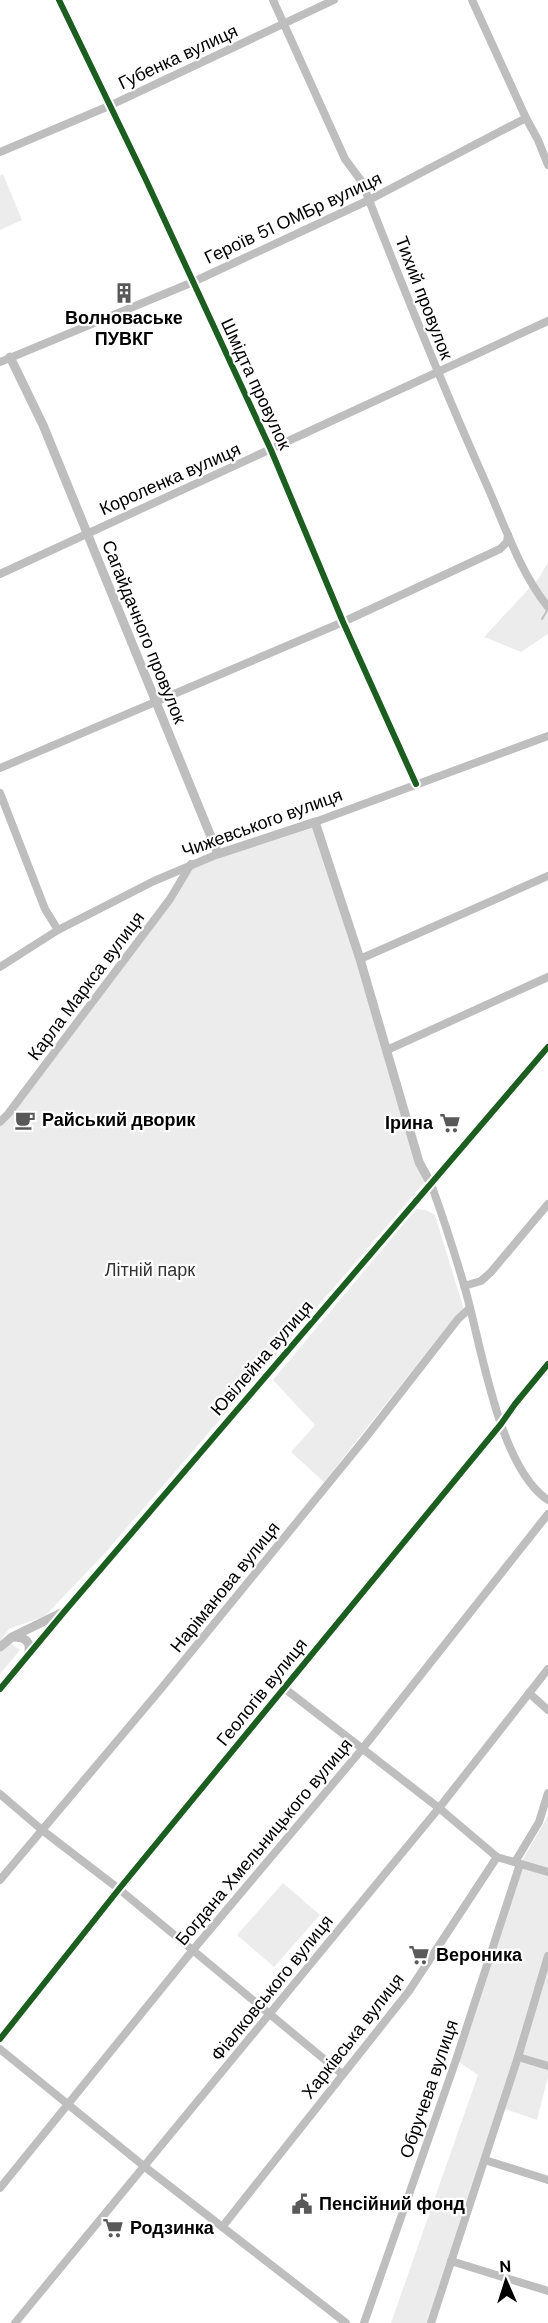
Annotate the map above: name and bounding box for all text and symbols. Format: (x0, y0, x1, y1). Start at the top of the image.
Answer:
street label: Губенка вулиця (114, 19, 242, 95)
street label: Героїв 51 ОМБр вулиця (200, 166, 386, 270)
street label: Тихий провулок (389, 233, 459, 363)
building icon: Волноваське ПУВКГ (112, 281, 136, 305)
place label: Волноваське ПУВКГ (65, 306, 183, 351)
street label: Шмідта провулок (215, 314, 297, 454)
street label: Короленка вулиця (96, 437, 244, 521)
street label: Сагайдачного провулок (96, 537, 192, 727)
street label: Чижевського вулиця (178, 783, 346, 863)
street label: Карла Маркса вулиця (22, 907, 150, 1065)
cafe icon: Райський дворик (13, 1108, 37, 1132)
place label: Райський дворик (42, 1108, 197, 1132)
place label: Ірина (385, 1111, 434, 1135)
supermarket icon: Ірина (438, 1111, 462, 1135)
park label: Літній парк (105, 1258, 195, 1282)
street label: Ювілейна вулиця (205, 1295, 319, 1421)
street label: Наріманова вулиця (165, 1517, 285, 1657)
street label: Геологів вулиця (211, 1633, 313, 1751)
street label: Богдана Хмельницького вулиця (170, 1733, 358, 1951)
street label: Фіалковського вулиця (206, 1910, 338, 2066)
supermarket icon: Вероника (407, 1943, 431, 1967)
place label: Вероника (436, 1943, 523, 1967)
street label: Харківська вулиця (296, 1968, 410, 2104)
street label: Обручева вулиця (394, 2017, 464, 2161)
public building icon: Пенсійний фонд (290, 2192, 314, 2216)
place label: Пенсійний фонд (319, 2192, 466, 2216)
supermarket icon: Родзинка (101, 2216, 125, 2240)
place label: Родзинка (130, 2216, 215, 2240)
north arrow (476, 2251, 536, 2311)
text: N (499, 2256, 512, 2277)

